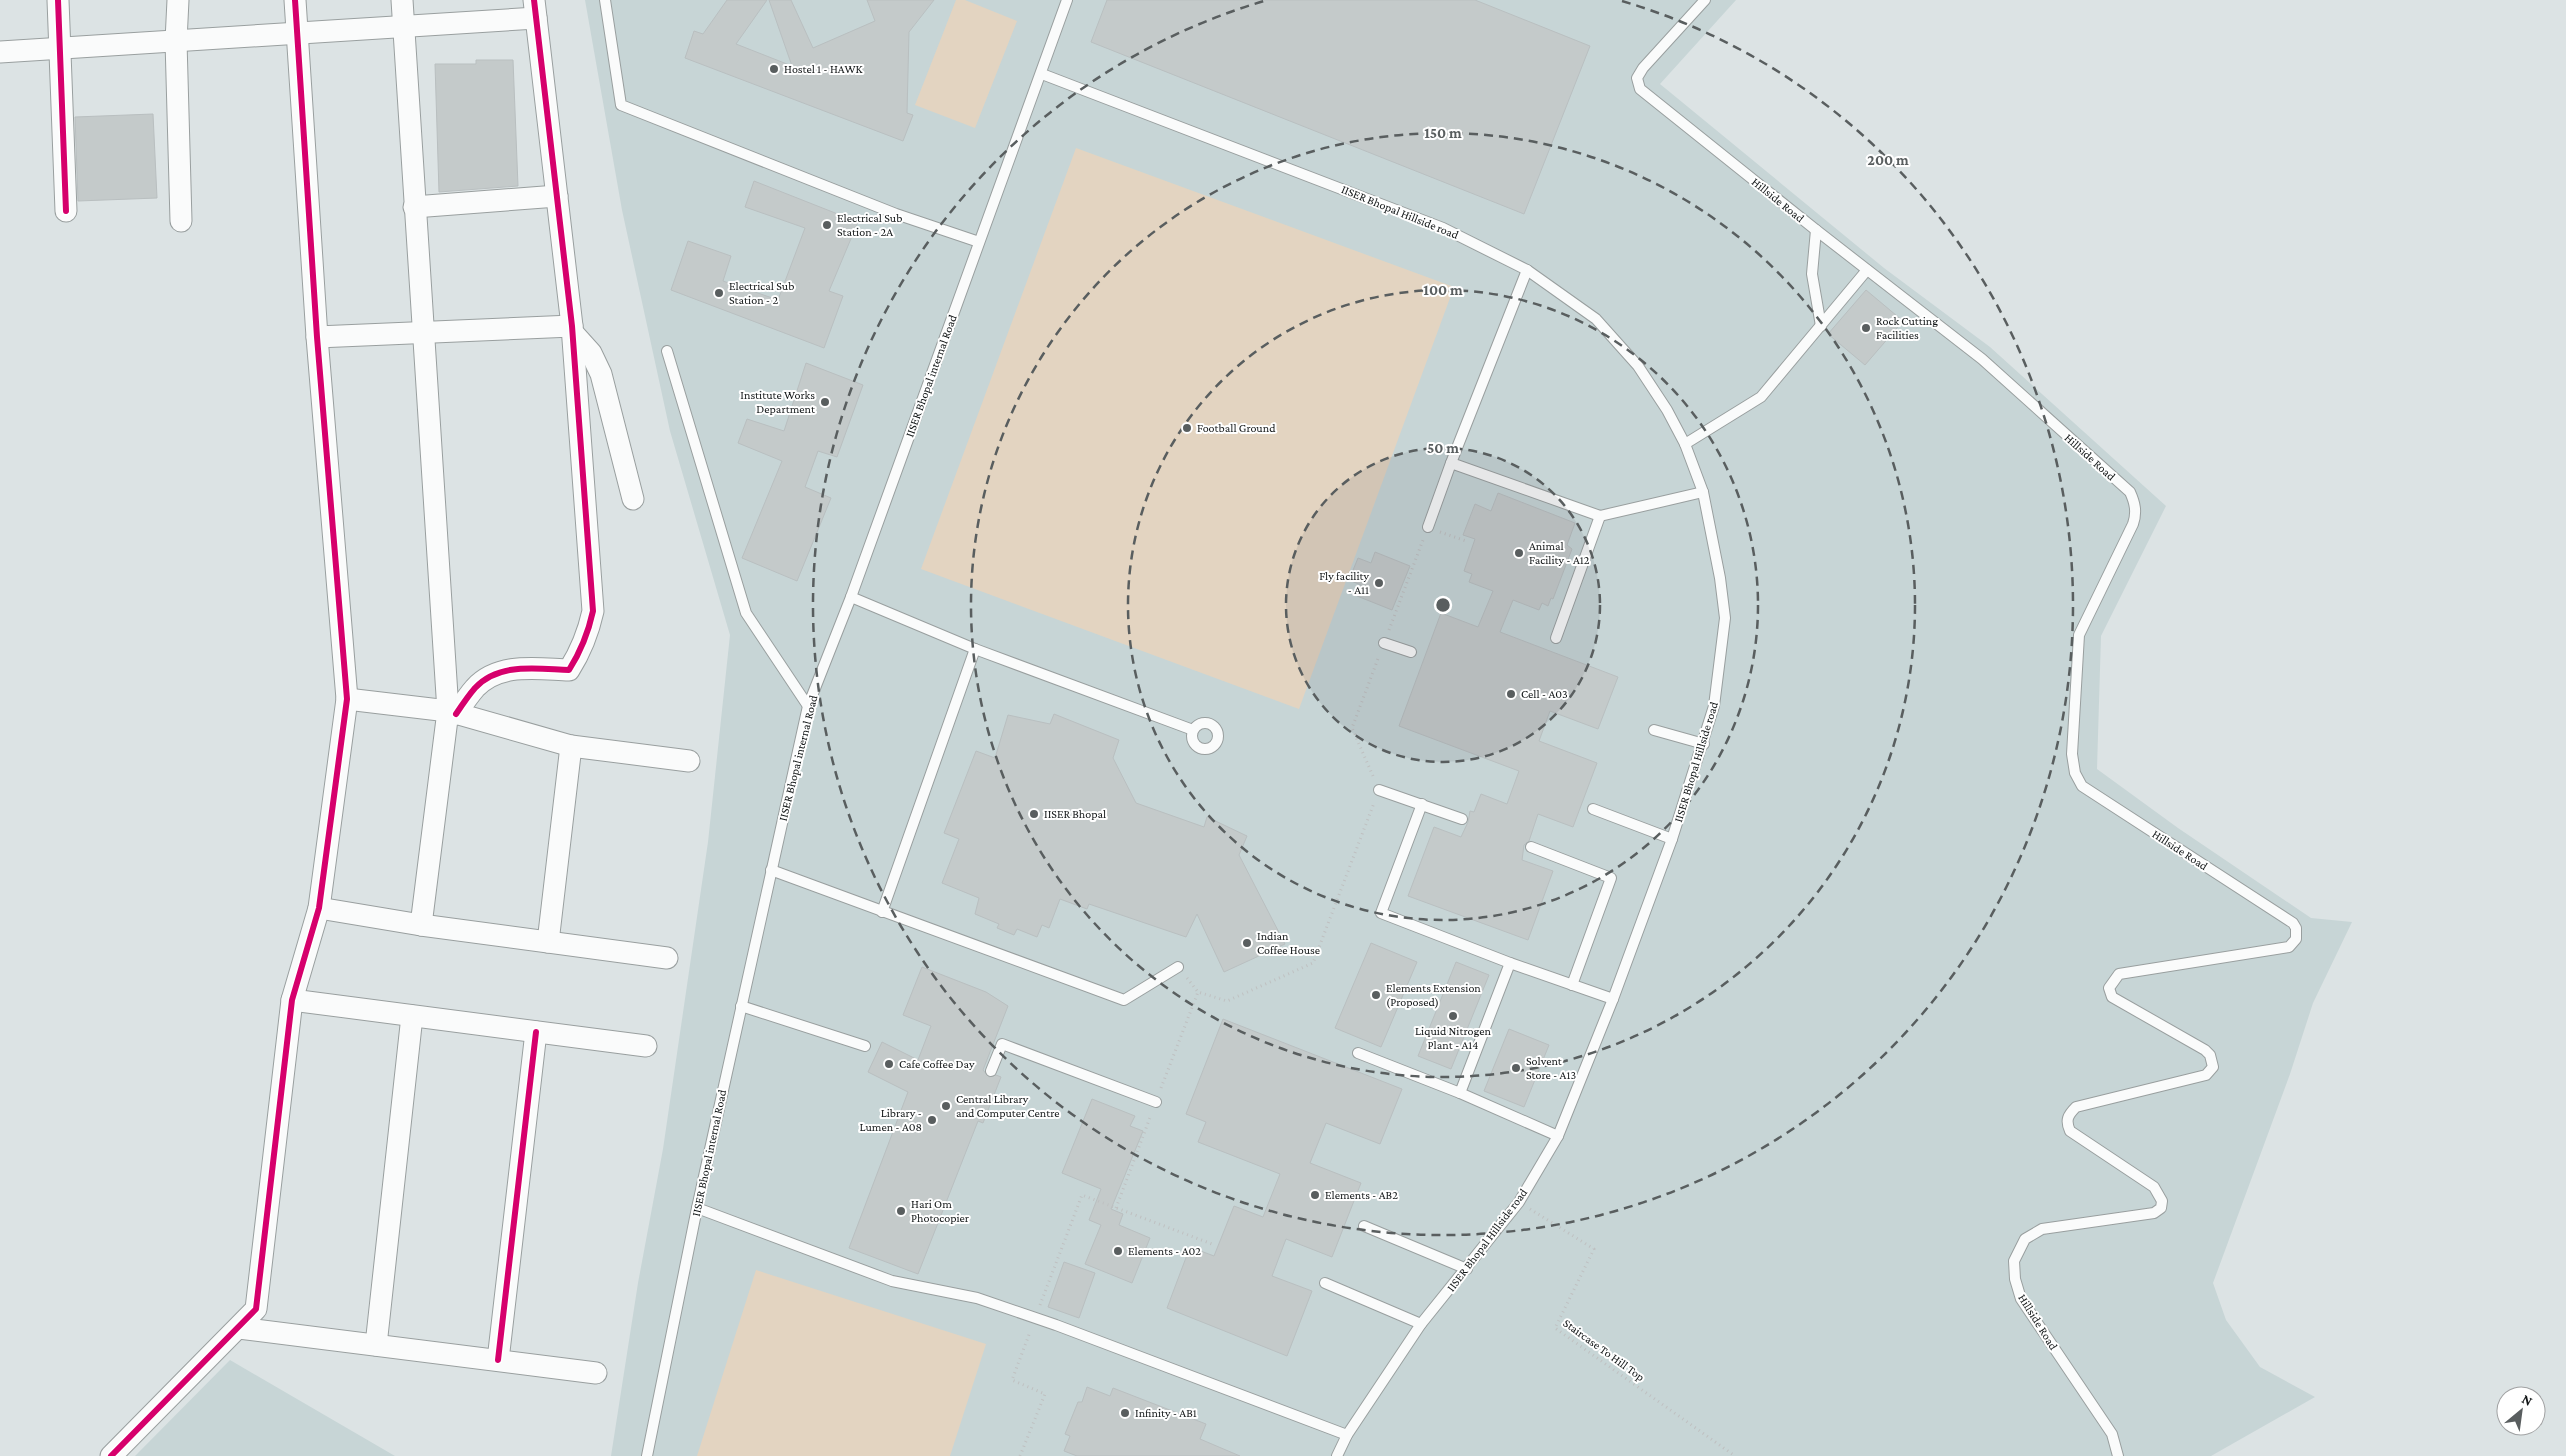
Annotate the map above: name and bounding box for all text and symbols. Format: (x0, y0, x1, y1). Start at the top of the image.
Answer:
place label: Hostel 1 - HAWK (784, 62, 862, 76)
marker: Hostel 1 - HAWK (768, 63, 780, 75)
text: 150 m (1424, 125, 1462, 141)
text: 200 m (1867, 152, 1909, 168)
street label: Hillside Road (1749, 175, 1808, 226)
street label: IISER Bhopal Hillside road (1339, 182, 1461, 242)
place label: Electrical Sub Station - 2A (837, 211, 902, 239)
marker: Electrical Sub Station - 2A (821, 219, 833, 231)
place label: Electrical Sub Station - 2 (729, 279, 794, 307)
text: 100 m (1423, 282, 1463, 298)
marker: Electrical Sub Station - 2 (713, 287, 725, 299)
street label: IISER Bhopal internal Road (902, 312, 960, 439)
place label: Rock Cutting Facilities (1876, 314, 1938, 342)
marker: Rock Cutting Facilities (1860, 322, 1872, 334)
place label: Institute Works Department (740, 388, 816, 416)
marker: Institute Works Department (819, 396, 831, 408)
place label: Football Ground (1197, 421, 1276, 435)
marker: Football Ground (1181, 422, 1193, 434)
street label: Hillside Road (2062, 431, 2119, 484)
text: 50 m (1427, 440, 1459, 456)
place label: Animal Facility - A12 (1529, 539, 1590, 567)
marker: Animal Facility - A12 (1513, 547, 1525, 559)
place label: Fly facility - A11 (1319, 569, 1369, 597)
marker: Fly facility - A11 (1373, 577, 1385, 589)
centre of rings (1434, 596, 1452, 614)
place label: Cell - A03 (1521, 687, 1568, 701)
marker: Cell - A03 (1505, 688, 1517, 700)
street label: IISER Bhopal internal Road (776, 693, 821, 822)
street label: IISER Bhopal Hillside road (1671, 699, 1721, 824)
place label: IISER Bhopal (1044, 807, 1106, 821)
marker: IISER Bhopal (1028, 808, 1040, 820)
street label: Hillside Road (2150, 827, 2211, 873)
place label: Indian Coffee House (1257, 929, 1320, 957)
marker: Indian Coffee House (1241, 937, 1253, 949)
place label: Elements Extension (Proposed) (1386, 981, 1481, 1009)
marker: Elements Extension (Proposed) (1370, 989, 1382, 1001)
marker: Liquid Nitrogen Plant - A14 (1447, 1010, 1459, 1022)
place label: Liquid Nitrogen Plant - A14 (1415, 1024, 1491, 1052)
place label: Solvent Store - A13 (1526, 1054, 1576, 1082)
place label: Cafe Coffee Day (899, 1057, 975, 1071)
marker: Cafe Coffee Day (883, 1058, 895, 1070)
marker: Solvent Store - A13 (1510, 1062, 1522, 1074)
street label: IISER Bhopal internal Road (689, 1088, 729, 1218)
place label: Central Library and Computer Centre (956, 1092, 1060, 1120)
marker: Central Library and Computer Centre (940, 1100, 952, 1112)
place label: Library - Lumen - A08 (859, 1106, 922, 1134)
marker: Library - Lumen - A08 (926, 1114, 938, 1126)
street label: IISER Bhopal Hillside road (1444, 1185, 1531, 1294)
place label: Elements - AB2 (1325, 1188, 1398, 1202)
marker: Elements - AB2 (1309, 1189, 1321, 1201)
place label: Hari Om Photocopier (911, 1197, 970, 1225)
marker: Hari Om Photocopier (895, 1205, 907, 1217)
place label: Elements - A02 (1128, 1244, 1201, 1258)
marker: Elements - A02 (1112, 1245, 1124, 1257)
street label: Hillside Road (2015, 1291, 2061, 1353)
street label: Staircase To Hill Top (1561, 1316, 1647, 1384)
north arrow (2496, 1386, 2546, 1436)
text: N (2519, 1390, 2536, 1409)
place label: Infinity - AB1 (1135, 1406, 1197, 1420)
marker: Infinity - AB1 (1119, 1407, 1131, 1419)

